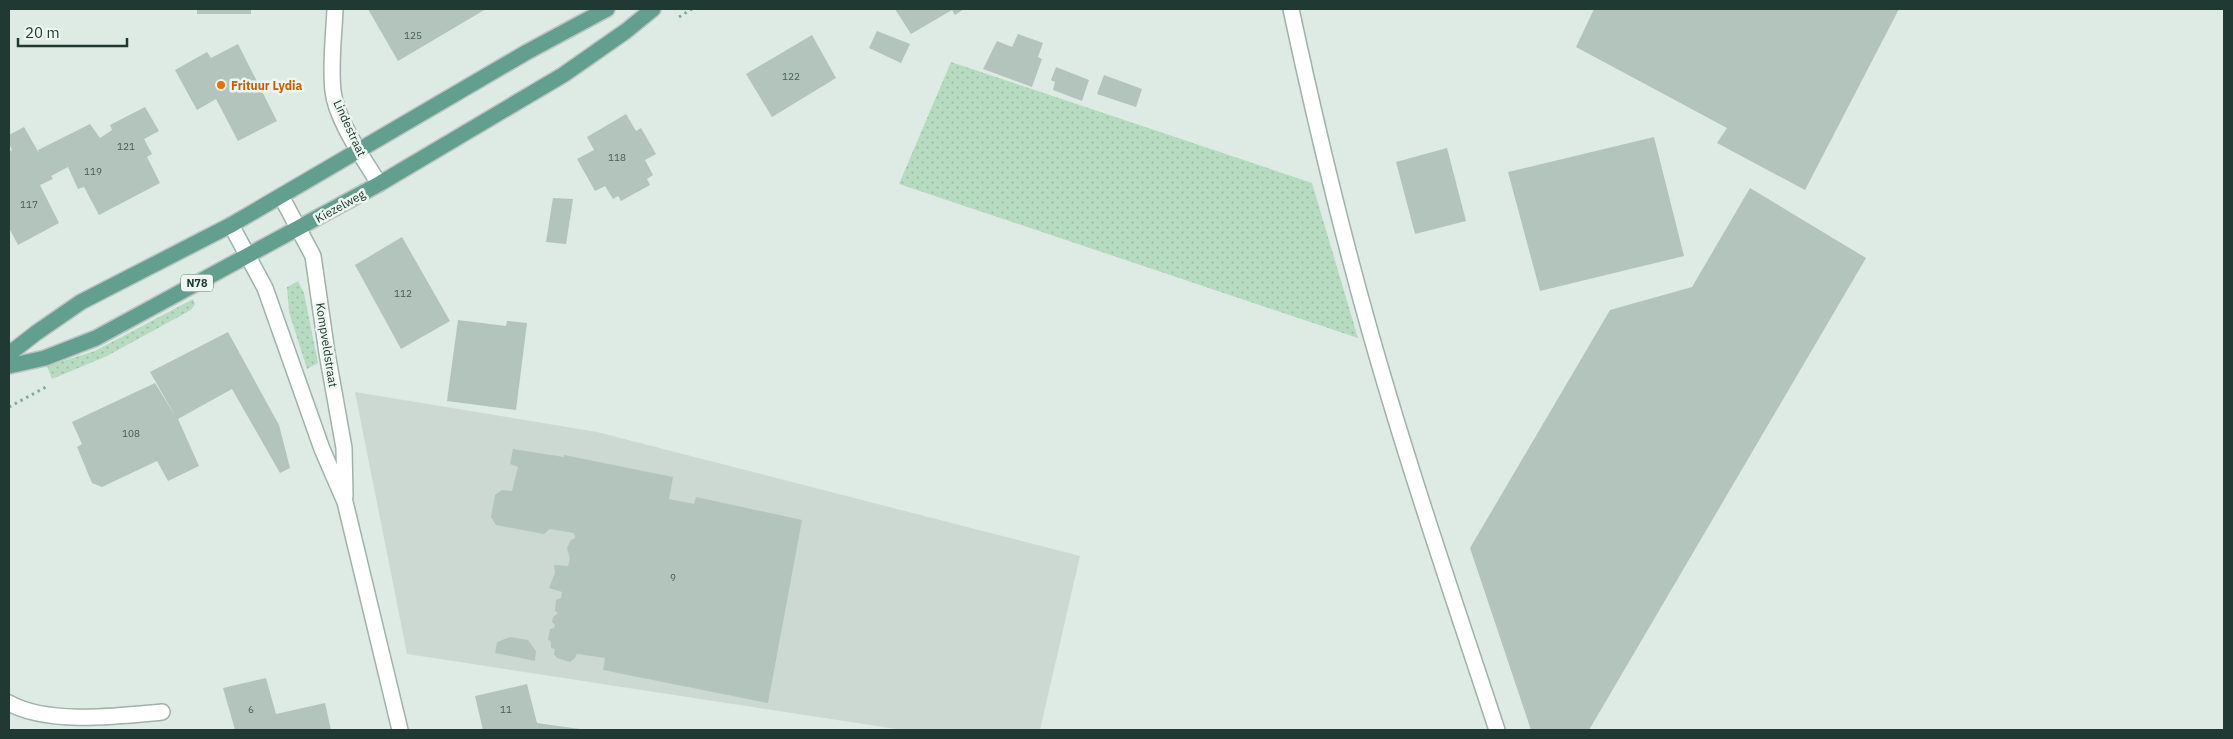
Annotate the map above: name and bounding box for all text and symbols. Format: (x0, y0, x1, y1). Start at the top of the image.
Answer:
scale bar (18, 15, 126, 47)
text: 20 m (25, 23, 60, 42)
house number: 125 (404, 29, 422, 42)
house number: 122 (782, 70, 800, 83)
place label: Frituur Lydia (231, 78, 303, 93)
marker: Frituur Lydia (215, 79, 227, 91)
street label: Lindestraat (330, 97, 370, 159)
house number: 121 (117, 140, 135, 153)
house number: 118 (608, 151, 626, 164)
house number: 119 (84, 165, 102, 178)
street label: Kiezelweg (313, 186, 368, 226)
house number: 117 (20, 198, 38, 211)
road number: N78 (181, 274, 213, 292)
house number: 112 (394, 287, 412, 300)
street label: Kompveldstraat (313, 302, 341, 388)
house number: 108 (122, 427, 140, 440)
house number: 9 (670, 571, 676, 584)
house number: 6 (248, 703, 254, 716)
house number: 11 (500, 703, 512, 716)

